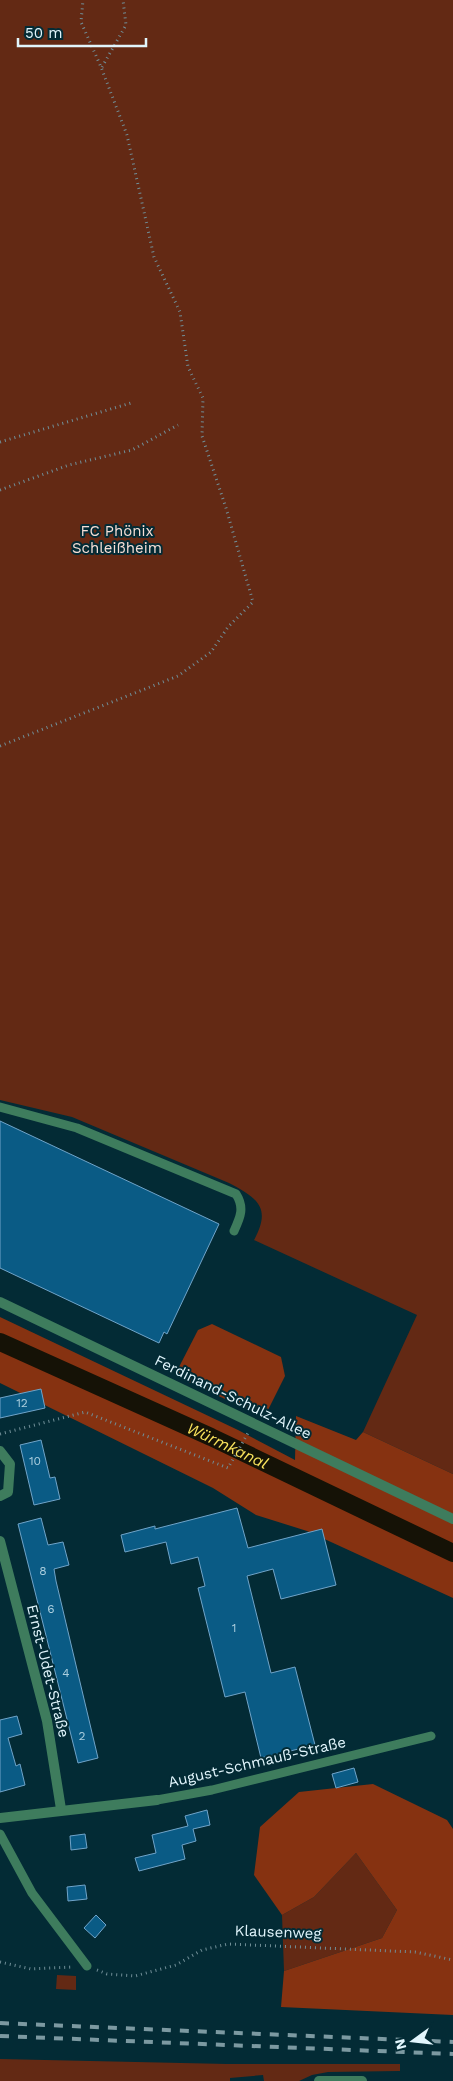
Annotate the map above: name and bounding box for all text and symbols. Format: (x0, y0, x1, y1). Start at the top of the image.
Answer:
scale bar (18, 15, 145, 47)
text: 50 m (25, 24, 62, 42)
park label: FC Phönix Schleißheim (72, 522, 162, 557)
street label: Ferdinand-Schulz-Allee (152, 1351, 314, 1443)
house number: 12 (16, 1396, 28, 1410)
water label: Würmkanal (184, 1418, 271, 1473)
house number: 10 (29, 1454, 41, 1468)
house number: 8 (39, 1564, 47, 1578)
house number: 6 (47, 1602, 55, 1616)
street label: Ernst-Udet-Straße (23, 1603, 73, 1739)
house number: 1 (232, 1621, 236, 1635)
house number: 4 (62, 1666, 70, 1680)
house number: 2 (79, 1729, 86, 1743)
street label: August-Schmauß-Straße (166, 1733, 348, 1791)
street label: Klausenweg (234, 1921, 322, 1943)
north arrow (388, 2016, 438, 2066)
text: N (391, 2037, 410, 2051)

